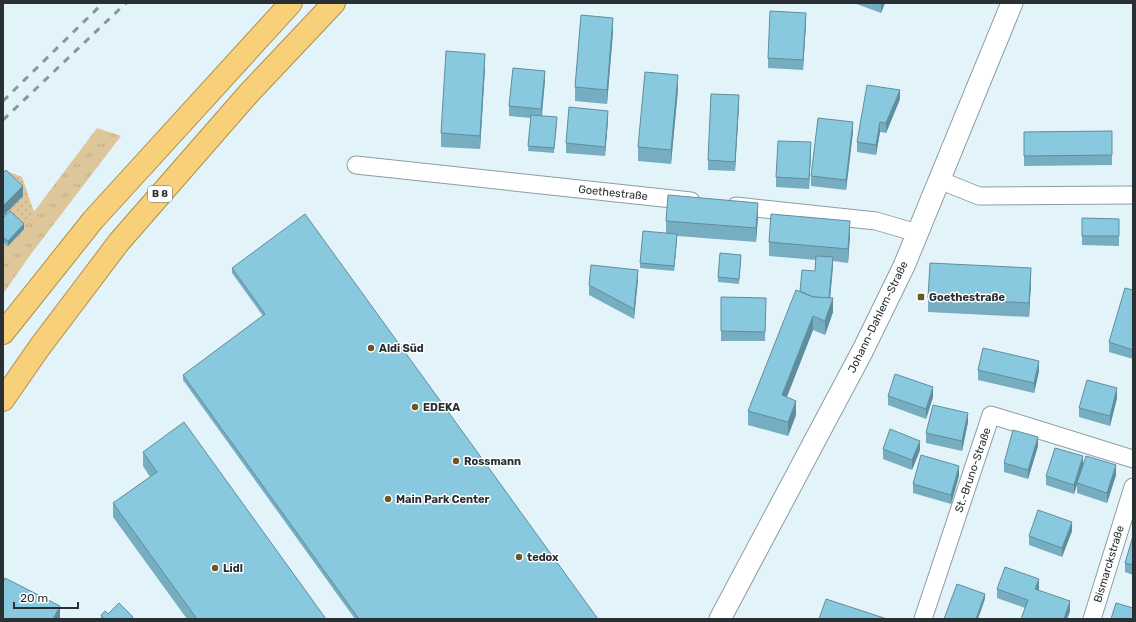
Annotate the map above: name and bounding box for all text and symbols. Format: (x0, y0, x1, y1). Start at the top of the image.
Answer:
street label: Goethestraße (578, 183, 648, 203)
road number: B 8 (148, 186, 172, 202)
street label: Johann-Dahlem-Straße (845, 259, 911, 375)
place label: Goethestraße (929, 291, 1006, 304)
marker: Goethestraße (916, 292, 926, 302)
place label: Aldi Süd (379, 342, 424, 355)
marker: Aldi Süd (366, 343, 376, 353)
place label: EDEKA (423, 401, 460, 414)
marker: EDEKA (410, 402, 420, 412)
street label: St.-Bruno-Straße (952, 426, 994, 514)
place label: Rossmann (464, 455, 521, 468)
marker: Rossmann (451, 456, 461, 466)
place label: Main Park Center (396, 493, 490, 506)
marker: Main Park Center (383, 494, 393, 504)
street label: Bismarckstraße (1091, 524, 1127, 604)
place label: tedox (527, 551, 559, 564)
marker: tedox (514, 552, 524, 562)
place label: Lidl (223, 562, 243, 575)
marker: Lidl (210, 563, 220, 573)
scale bar (14, 584, 78, 610)
text: 20 m (20, 591, 48, 605)

